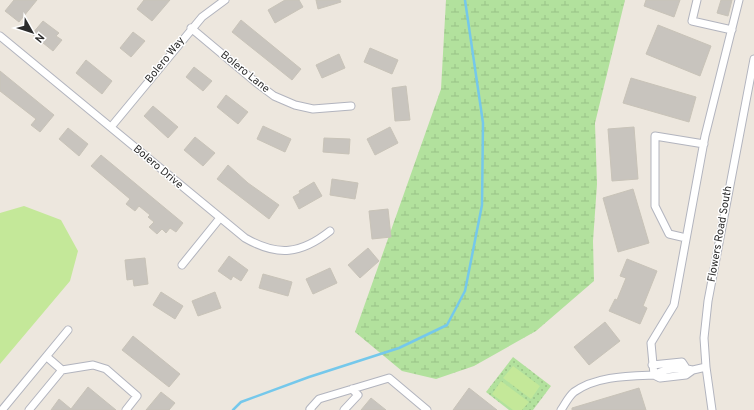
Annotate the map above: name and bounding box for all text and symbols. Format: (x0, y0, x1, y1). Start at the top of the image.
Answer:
north arrow (12, 12, 52, 52)
text: N (31, 30, 47, 45)
street label: Bolero Way (142, 34, 188, 86)
street label: Bolero Lane (217, 48, 273, 96)
street label: Bolero Drive (130, 142, 186, 192)
street label: Flowers Road South (705, 185, 735, 283)

